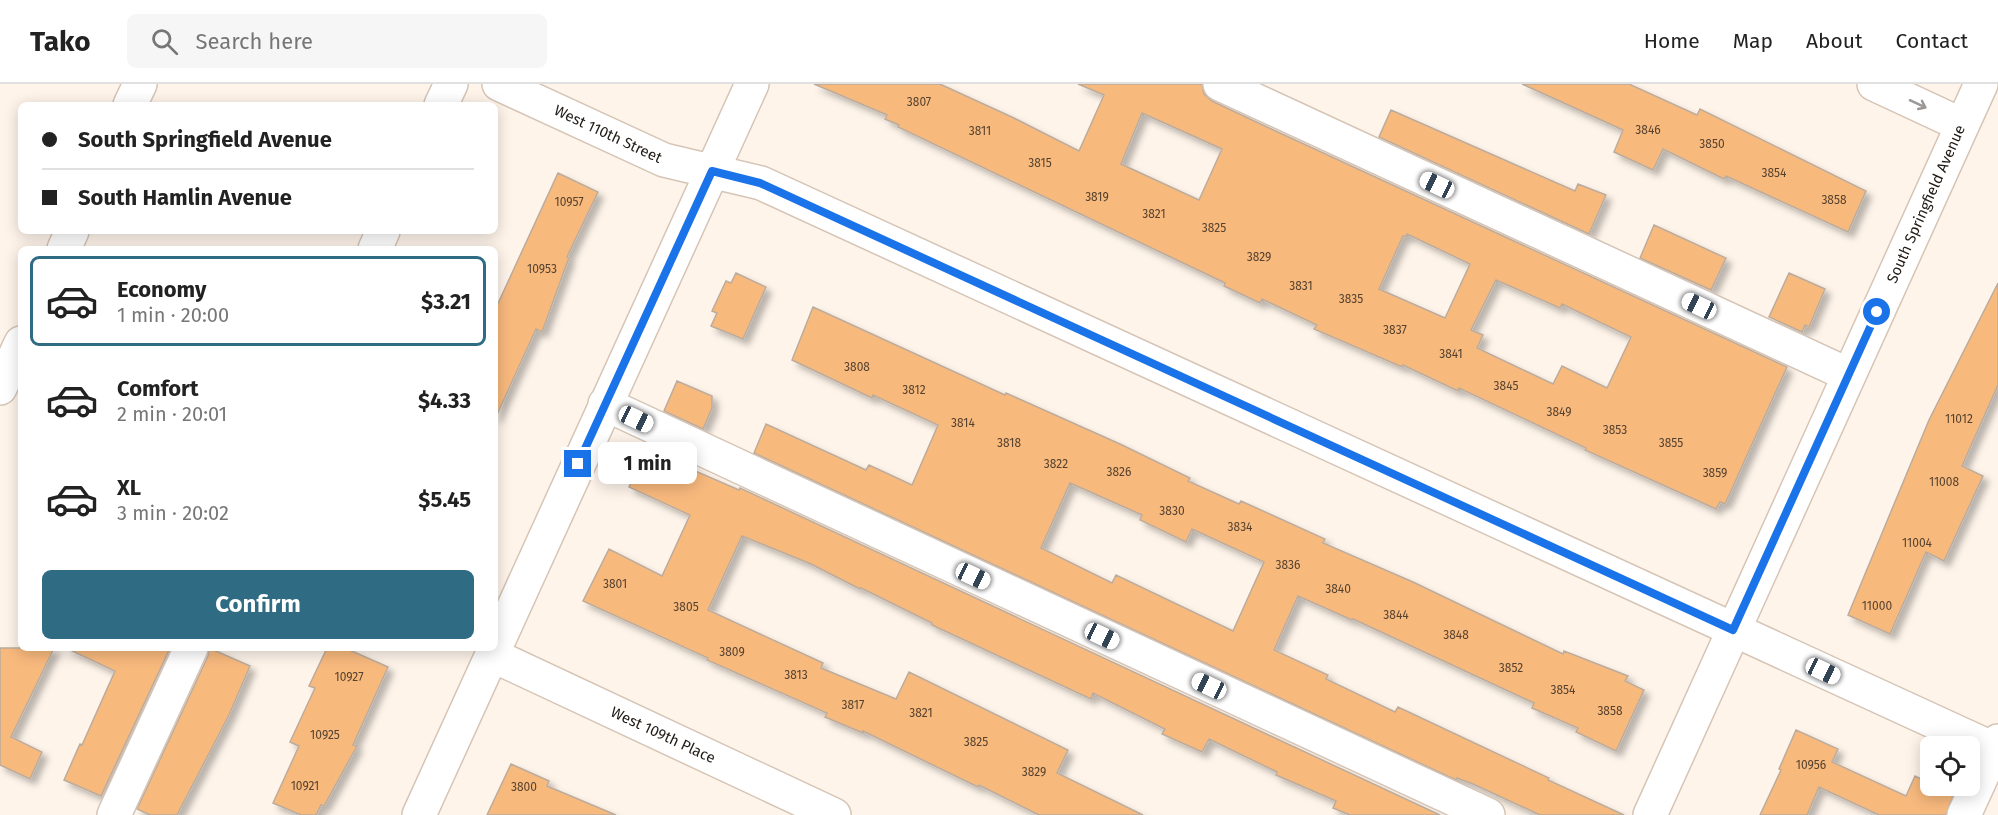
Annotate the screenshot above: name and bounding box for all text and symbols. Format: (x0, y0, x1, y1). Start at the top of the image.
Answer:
search box (127, 14, 547, 68)
text: Tako (30, 25, 91, 58)
icon: search (148, 25, 181, 58)
text: Search here (196, 28, 313, 55)
text: Home (1644, 28, 1700, 54)
text: Map (1733, 28, 1773, 54)
text: About (1806, 28, 1863, 54)
text: Contact (1896, 28, 1968, 54)
house number: 3807 (907, 95, 931, 109)
one-way arrow (1909, 100, 1927, 111)
street label: West 110th Street (551, 101, 665, 167)
street label: South Springfield Avenue (1883, 122, 1969, 286)
house number: 3846 (1635, 123, 1661, 137)
house number: 3811 (969, 124, 991, 138)
text: South Springfield Avenue (78, 126, 332, 153)
house number: 3850 (1699, 137, 1725, 151)
house number: 3815 (1028, 156, 1052, 170)
house number: 3854 (1762, 166, 1787, 180)
car (1417, 169, 1457, 201)
text: South Hamlin Avenue (78, 184, 292, 211)
house number: 3819 (1085, 190, 1109, 204)
house number: 3858 (1821, 193, 1847, 207)
house number: 10957 (554, 195, 584, 209)
house number: 3821 (1142, 207, 1166, 221)
house number: 3825 (1202, 221, 1226, 235)
house number: 3829 (1247, 250, 1271, 264)
house number: 10953 (527, 262, 557, 276)
icon: car (45, 274, 99, 328)
text: Economy (117, 276, 206, 303)
house number: 3831 (1289, 279, 1313, 293)
text: $3.21 (421, 288, 471, 315)
car (1679, 290, 1719, 322)
house number: 3835 (1339, 292, 1363, 306)
route start (1863, 298, 1890, 325)
text: 1 min · 20:00 (117, 303, 229, 327)
house number: 3837 (1383, 323, 1407, 337)
house number: 3841 (1439, 347, 1463, 361)
house number: 3808 (844, 360, 870, 374)
icon: car (45, 373, 99, 427)
text: Comfort (117, 375, 198, 402)
house number: 3845 (1494, 379, 1518, 393)
house number: 3812 (902, 383, 926, 397)
text: $4.33 (418, 387, 471, 414)
text: 2 min · 20:01 (117, 402, 227, 426)
car (616, 403, 656, 435)
house number: 3849 (1546, 405, 1572, 419)
house number: 11012 (1945, 412, 1973, 426)
house number: 3814 (951, 416, 976, 430)
house number: 3853 (1603, 423, 1627, 437)
house number: 3818 (997, 436, 1021, 450)
house number: 3855 (1659, 436, 1683, 450)
callout: 1 min (599, 443, 698, 485)
route end (564, 450, 591, 477)
text: 1 min (623, 451, 672, 475)
house number: 3822 (1044, 457, 1068, 471)
house number: 3826 (1107, 465, 1131, 479)
house number: 3859 (1703, 466, 1727, 480)
icon: car (45, 472, 99, 526)
text: XL (117, 474, 141, 501)
house number: 11008 (1929, 475, 1959, 489)
text: $5.45 (418, 486, 471, 513)
text: 3 min · 20:02 (117, 501, 229, 525)
house number: 3830 (1159, 504, 1185, 518)
house number: 3834 (1228, 520, 1253, 534)
house number: 11004 (1902, 536, 1933, 550)
house number: 3836 (1276, 558, 1300, 572)
car (953, 560, 993, 592)
button: Confirm (42, 570, 474, 639)
house number: 3801 (603, 577, 627, 591)
house number: 3840 (1325, 582, 1351, 596)
house number: 11000 (1862, 599, 1892, 613)
house number: 3805 (673, 600, 699, 614)
house number: 3844 (1383, 608, 1409, 622)
car (1082, 620, 1122, 652)
house number: 3848 (1443, 628, 1469, 642)
house number: 3809 (719, 645, 745, 659)
car (1803, 655, 1843, 687)
house number: 3852 (1499, 661, 1523, 675)
house number: 3813 (784, 668, 808, 682)
house number: 10927 (335, 670, 363, 684)
car (1189, 670, 1229, 702)
house number: 3854 (1551, 683, 1576, 697)
house number: 3817 (842, 698, 864, 712)
street label: West 109th Place (608, 703, 718, 767)
house number: 3858 (1597, 704, 1623, 718)
house number: 3821 (909, 706, 933, 720)
house number: 10925 (310, 728, 340, 742)
house number: 3825 (964, 735, 988, 749)
map controls (1920, 736, 1980, 796)
button: locate (1920, 736, 1980, 796)
house number: 10956 (1796, 758, 1826, 772)
house number: 3829 (1022, 765, 1046, 779)
house number: 10921 (291, 779, 319, 793)
house number: 3800 (511, 780, 537, 794)

